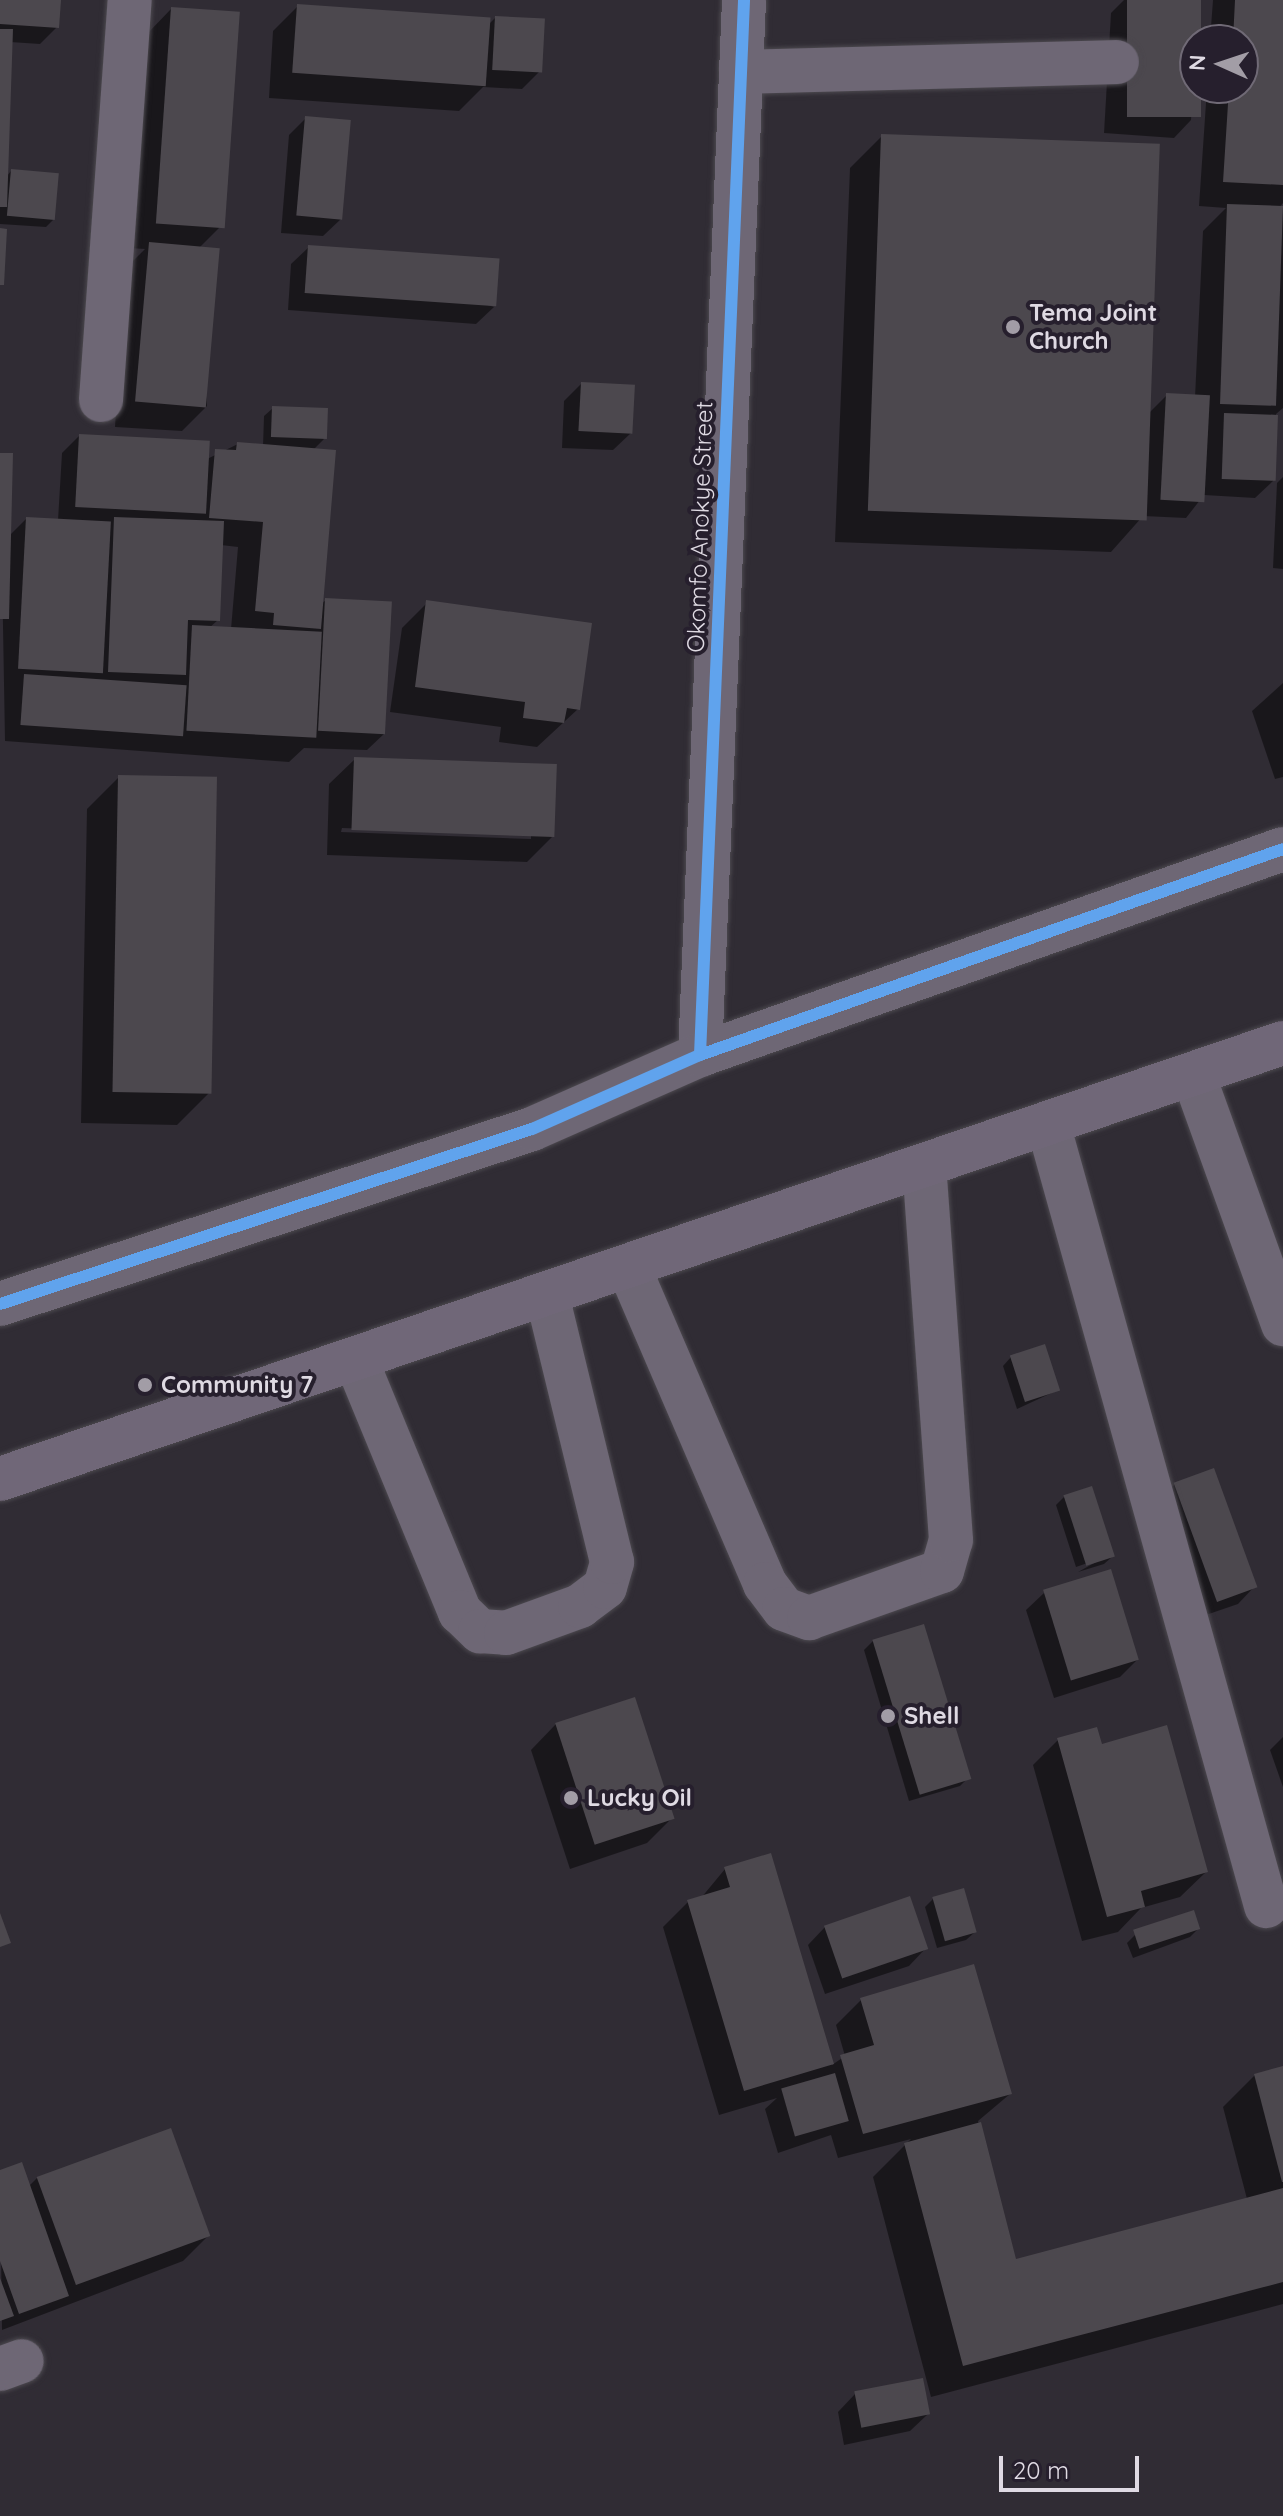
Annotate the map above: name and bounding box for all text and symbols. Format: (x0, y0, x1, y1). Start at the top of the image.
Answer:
north arrow (1179, 24, 1259, 104)
text: N (1183, 54, 1211, 72)
place label: Tema Joint Church (1029, 299, 1157, 355)
marker: Tema Joint Church (1004, 318, 1022, 336)
street label: Okomfo Anokye Street (681, 401, 719, 653)
place label: Community 7 (161, 1371, 313, 1399)
marker: Community 7 (136, 1376, 154, 1394)
place label: Shell (904, 1702, 960, 1730)
marker: Shell (879, 1707, 897, 1725)
place label: Lucky Oil (587, 1784, 692, 1812)
marker: Lucky Oil (562, 1789, 580, 1807)
scale bar (1003, 2440, 1143, 2490)
text: 20 m (1013, 2455, 1069, 2485)

